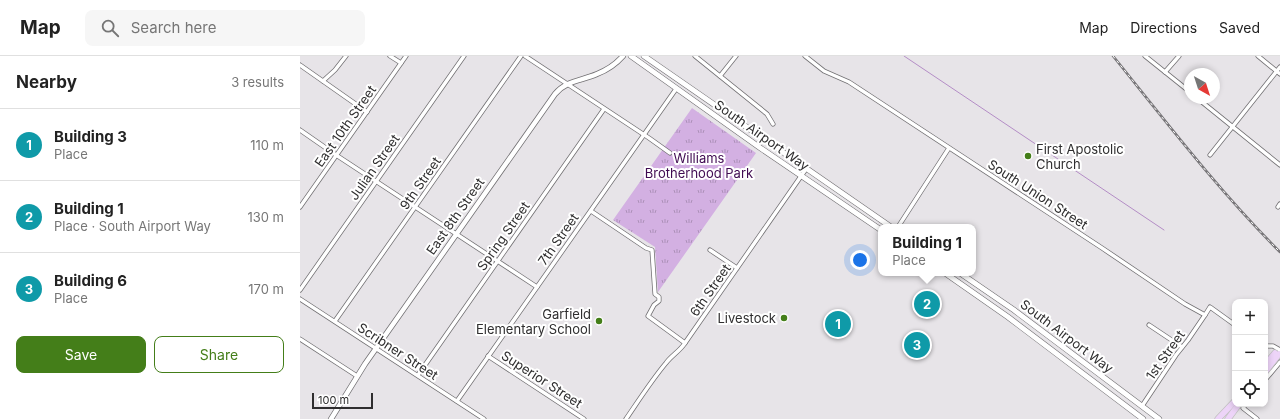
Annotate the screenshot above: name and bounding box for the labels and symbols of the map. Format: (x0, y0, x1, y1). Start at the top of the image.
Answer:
north arrow (1184, 68, 1220, 104)
street label: East 10th Street (311, 82, 379, 170)
street label: South Airport Way (712, 96, 812, 174)
street label: Julian Street (345, 131, 403, 203)
place label: First Apostolic Church (1036, 141, 1124, 172)
park label: Williams Brotherhood Park (645, 150, 753, 181)
marker: First Apostolic Church (1023, 151, 1033, 161)
street label: 9th Street (396, 154, 444, 212)
street label: South Union Street (985, 156, 1091, 232)
street label: East 8th Street (423, 174, 487, 258)
street label: Spring Street (473, 198, 533, 274)
street label: 7th Street (534, 210, 582, 268)
your location (850, 250, 870, 270)
street label: 6th Street (686, 261, 734, 319)
pin: 2 (914, 289, 940, 319)
street label: South Airport Way (1017, 296, 1117, 376)
place label: Garfield Elementary School (476, 306, 591, 337)
pin: 1 (825, 309, 851, 339)
place label: Livestock (718, 310, 776, 326)
marker: Livestock (779, 313, 789, 323)
marker: Garfield Elementary School (594, 316, 604, 326)
street label: Scribner Street (355, 319, 441, 383)
street label: 1st Street (1142, 327, 1188, 383)
pin: 3 (904, 330, 930, 360)
street label: Superior Street (499, 347, 585, 411)
scale bar (312, 391, 373, 410)

